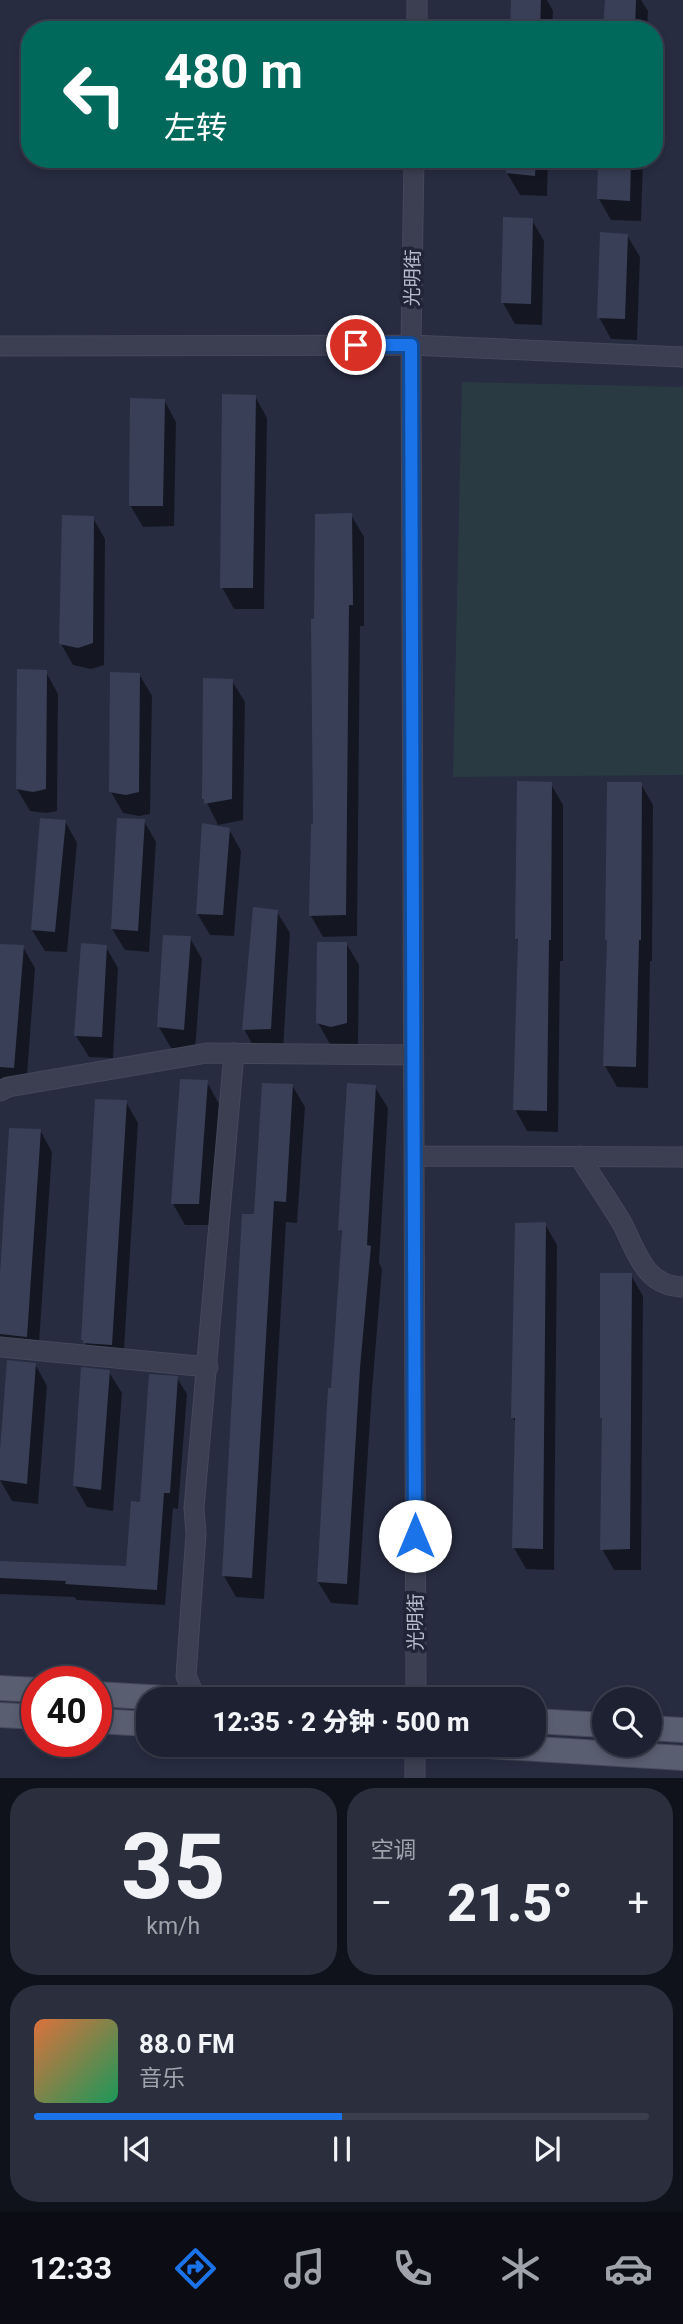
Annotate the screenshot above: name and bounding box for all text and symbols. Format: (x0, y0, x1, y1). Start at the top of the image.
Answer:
text: 480 m (164, 43, 303, 100)
icon: left (49, 49, 140, 140)
text: 左转 (164, 109, 228, 147)
street label: 光明街 (401, 249, 424, 307)
pin (326, 315, 386, 375)
icon: arrive (337, 326, 375, 364)
position arrow (378, 1499, 452, 1573)
street label: 光明街 (404, 1593, 427, 1651)
speed limit sign: 40 (21, 1666, 112, 1757)
map controls (592, 1687, 662, 1757)
button: search (592, 1687, 662, 1757)
text: 12:35 · 2 分钟 · 500 m (212, 1707, 470, 1737)
text: 35 (121, 1814, 225, 1920)
text: 空调 (371, 1837, 417, 1864)
text: 21.5° (447, 1873, 573, 1934)
text: − (371, 1881, 392, 1925)
text: + (627, 1881, 649, 1925)
text: km/h (146, 1913, 200, 1940)
text: 88.0 FM (139, 2029, 235, 2059)
text: 音乐 (139, 2065, 185, 2092)
icon: previous (118, 2130, 156, 2168)
icon: pause (323, 2130, 361, 2168)
icon: next (528, 2130, 566, 2168)
icon: directions (171, 2244, 220, 2293)
icon: music (280, 2244, 329, 2293)
icon: phone (388, 2244, 437, 2293)
icon: climate (496, 2244, 545, 2293)
icon: car (604, 2244, 653, 2293)
text: 12:33 (30, 2249, 112, 2287)

